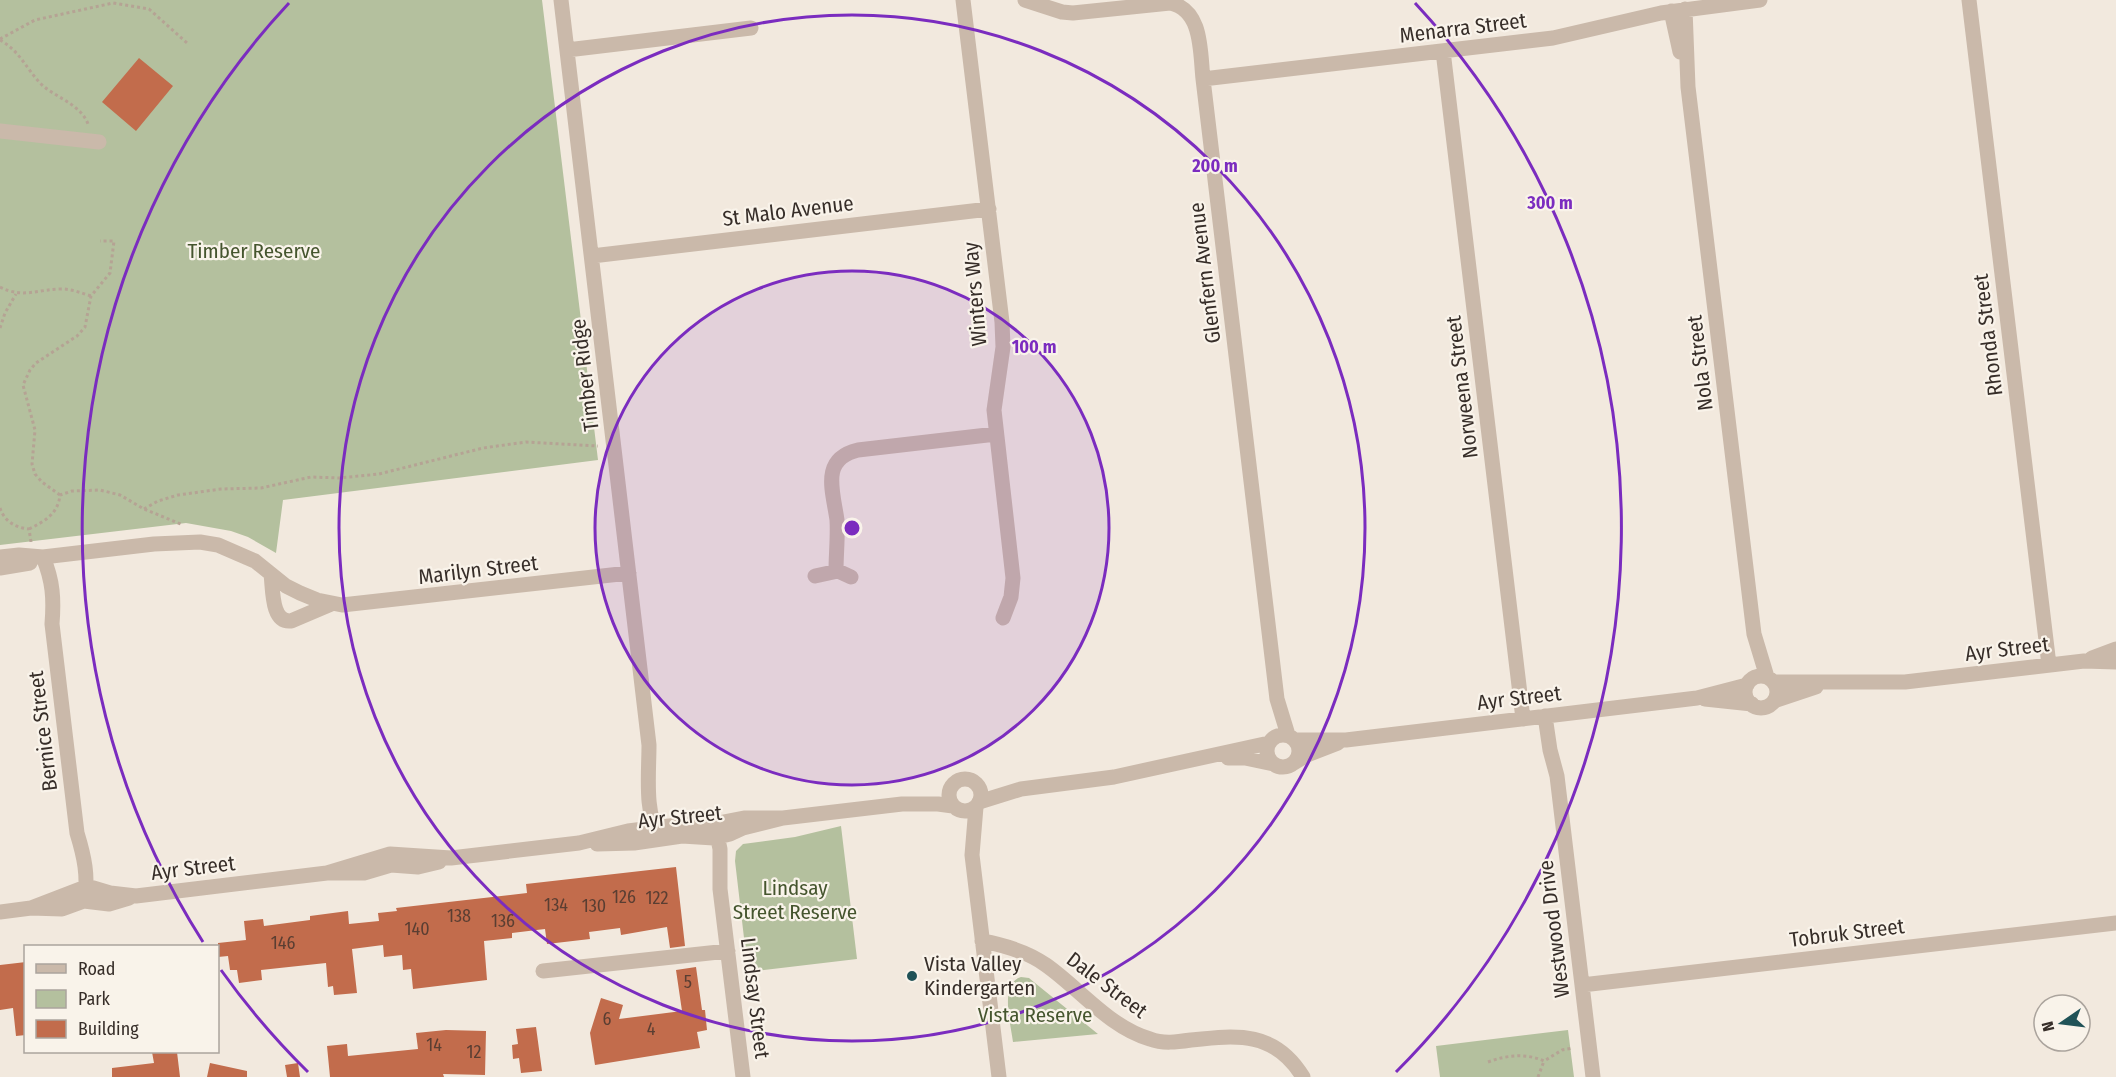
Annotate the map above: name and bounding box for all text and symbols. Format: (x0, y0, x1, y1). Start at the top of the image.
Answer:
street label: Menarra Street (1398, 7, 1528, 49)
text: 200 m (1191, 155, 1238, 177)
street label: St Malo Avenue (721, 190, 855, 232)
text: 300 m (1526, 192, 1573, 214)
street label: Glenfern Avenue (1183, 201, 1227, 345)
park label: Timber Reserve (188, 238, 320, 264)
street label: Winters Way (957, 240, 992, 347)
street label: Rhonda Street (1968, 272, 2008, 398)
street label: Norweena Street (1440, 314, 1484, 460)
street label: Nola Street (1681, 314, 1719, 412)
street label: Timber Ridge (565, 317, 605, 433)
text: 100 m (1012, 336, 1056, 358)
centre of rings (842, 518, 862, 538)
street label: Marilyn Street (417, 550, 539, 590)
street label: Ayr Street (1964, 631, 2051, 667)
street label: Bernice Street (23, 669, 63, 793)
street label: Ayr Street (1476, 680, 1563, 716)
street label: Ayr Street (637, 800, 723, 834)
street label: Ayr Street (150, 850, 237, 886)
street label: Westwood Drive (1533, 859, 1575, 999)
park label: Lindsay Street Reserve (733, 875, 857, 925)
house number: 126 (612, 886, 636, 908)
house number: 122 (646, 887, 669, 909)
house number: 134 (544, 894, 568, 916)
house number: 130 (582, 895, 606, 917)
house number: 138 (447, 905, 471, 927)
house number: 136 (491, 910, 515, 932)
street label: Tobruk Street (1788, 913, 1906, 953)
house number: 140 (404, 918, 430, 940)
house number: 146 (271, 932, 295, 954)
street label: Lindsay Street (735, 936, 775, 1060)
legend (24, 945, 219, 1053)
street label: Dale Street (1061, 946, 1153, 1024)
place label: Vista Valley Kindergarten (924, 951, 1035, 1001)
text: Road (78, 958, 115, 980)
marker: Vista Valley Kindergarten (905, 969, 919, 983)
house number: 5 (684, 971, 692, 993)
text: Park (78, 988, 111, 1010)
north arrow (2032, 993, 2092, 1053)
park label: Vista Reserve (978, 1002, 1092, 1028)
house number: 6 (603, 1008, 612, 1030)
text: Building (78, 1018, 139, 1040)
house number: 4 (647, 1018, 656, 1040)
text: N (2038, 1020, 2058, 1033)
house number: 14 (426, 1034, 442, 1056)
house number: 12 (467, 1041, 482, 1063)

